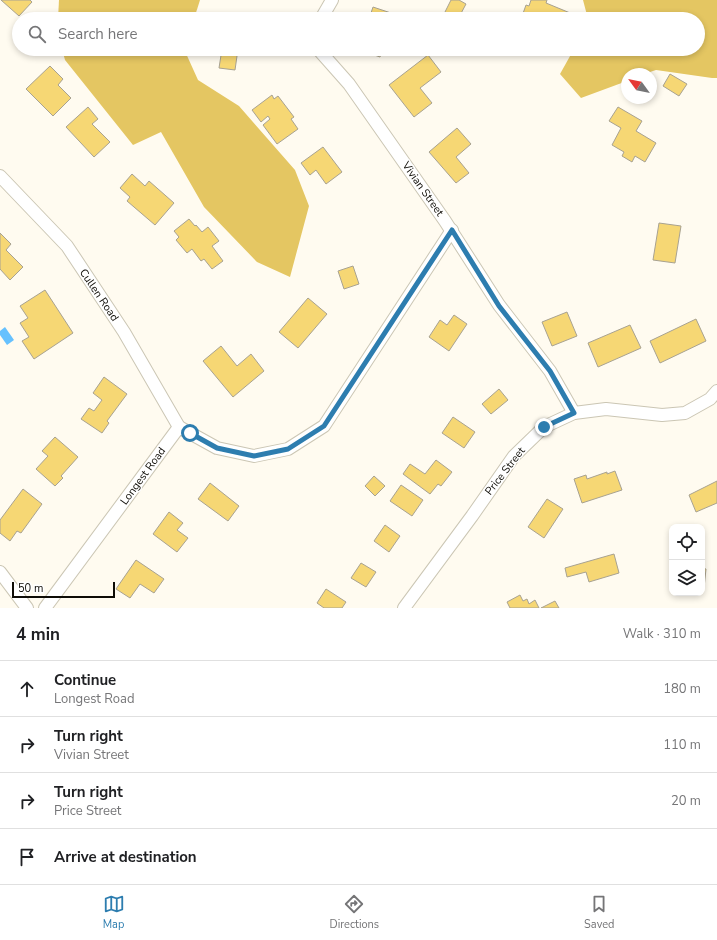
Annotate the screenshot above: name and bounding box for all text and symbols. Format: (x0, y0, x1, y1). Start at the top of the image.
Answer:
search box (12, 12, 705, 56)
icon: search (26, 23, 48, 45)
text: Search here (58, 24, 138, 44)
north arrow (621, 68, 657, 104)
street label: Vivian Street (398, 158, 447, 219)
street label: Cullen Road (76, 266, 122, 324)
route end (535, 418, 553, 436)
route start (181, 424, 199, 442)
street label: Longest Road (117, 444, 169, 508)
street label: Price Street (482, 444, 529, 498)
map controls (669, 524, 705, 596)
button: locate (669, 524, 705, 560)
button: layers (669, 560, 705, 596)
scale bar (12, 580, 115, 599)
text: 50 m (18, 581, 43, 596)
text: 4 min (16, 623, 60, 646)
text: Walk · 310 m (623, 625, 701, 643)
text: Continue (54, 670, 116, 690)
icon: ahead (16, 678, 38, 700)
text: 180 m (663, 680, 701, 698)
text: Longest Road (54, 690, 134, 708)
text: Turn right (54, 726, 123, 746)
icon: right (16, 734, 38, 756)
text: 110 m (663, 736, 701, 754)
text: Vivian Street (54, 746, 129, 764)
text: Turn right (54, 782, 123, 802)
icon: right (16, 790, 38, 812)
text: 20 m (671, 792, 701, 810)
text: Price Street (54, 802, 121, 820)
icon: arrive (16, 846, 38, 868)
text: Arrive at destination (54, 847, 197, 867)
tab: Map (103, 893, 125, 932)
tab: Directions (330, 893, 379, 932)
tab: Saved (584, 893, 614, 932)

